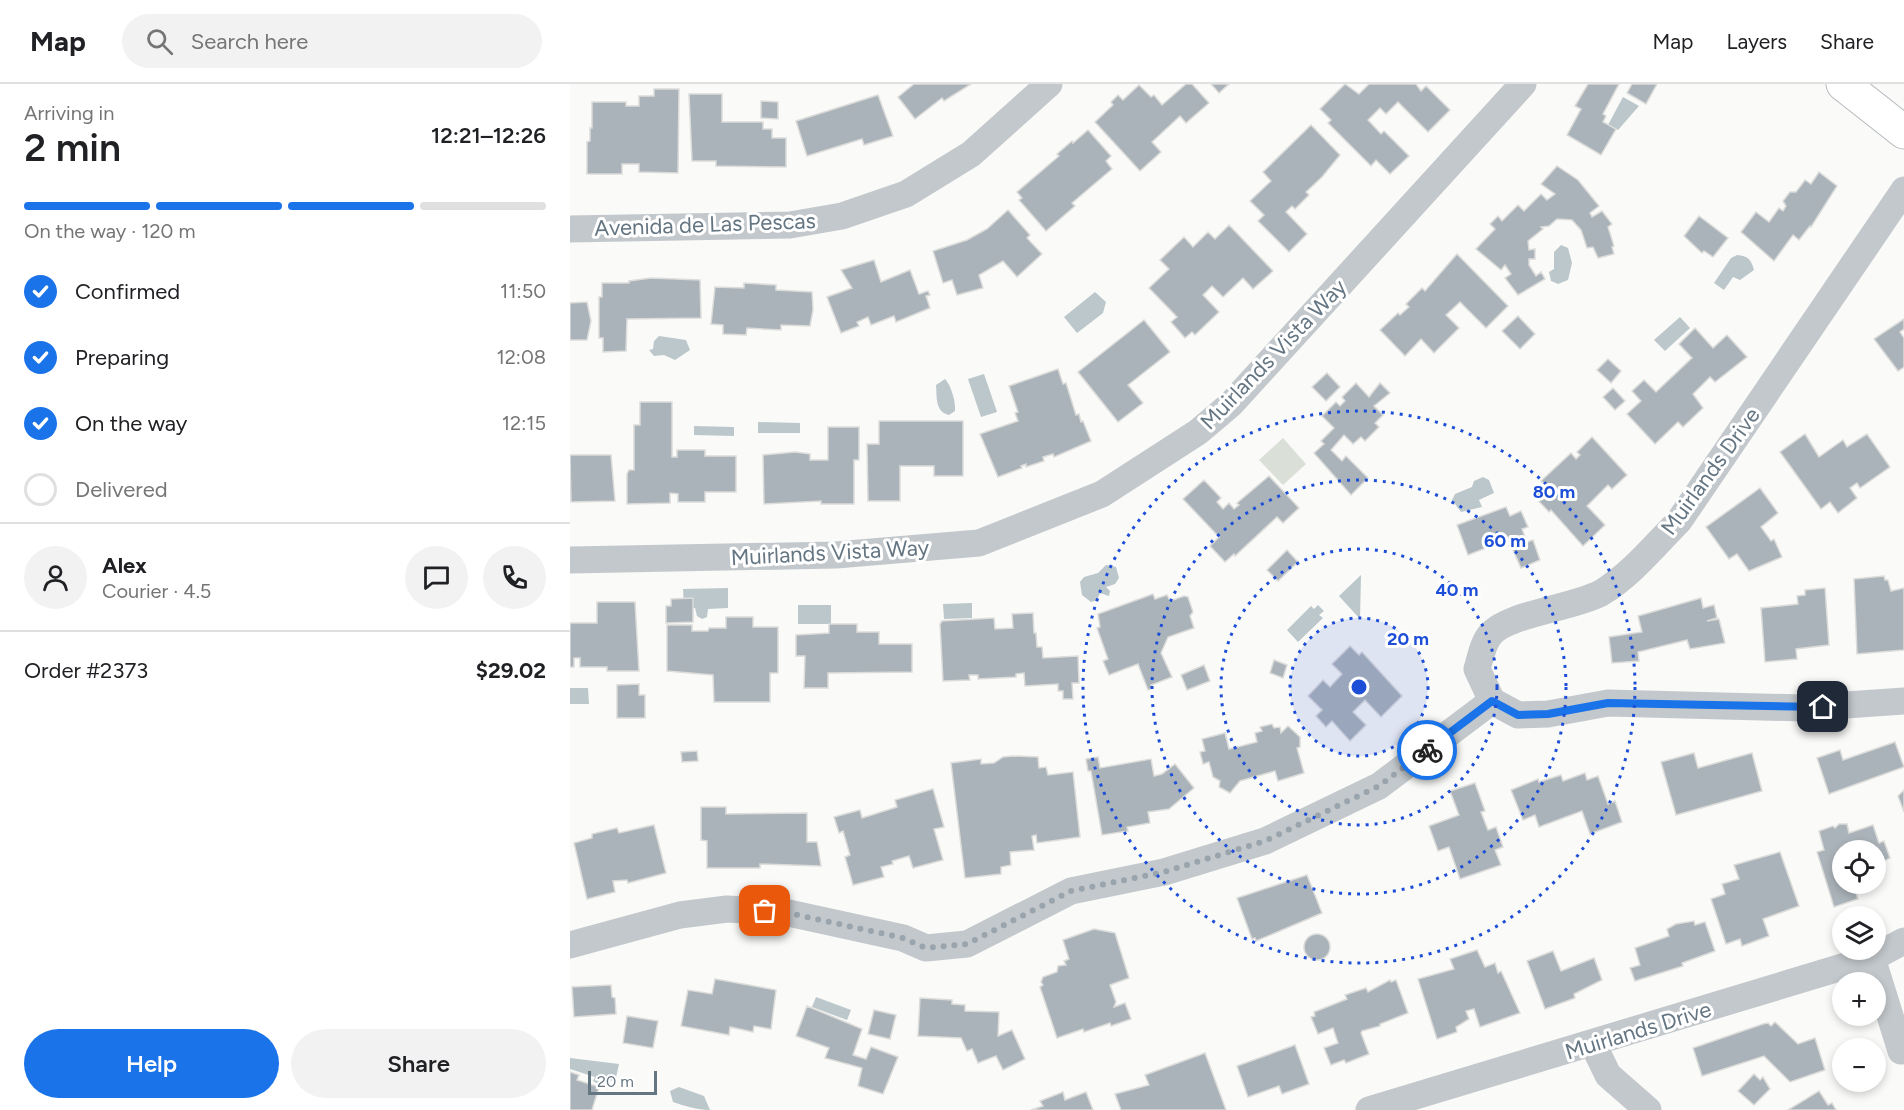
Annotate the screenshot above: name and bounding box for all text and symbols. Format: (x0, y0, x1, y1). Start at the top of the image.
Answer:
search box (122, 14, 542, 68)
text: Map (30, 24, 86, 58)
icon: search (143, 25, 176, 58)
text: Search here (191, 28, 308, 55)
text: Map (1653, 29, 1693, 54)
text: Layers (1726, 29, 1787, 54)
text: Share (1820, 29, 1874, 54)
text: Arriving in (24, 101, 114, 125)
text: 12:21–12:26 (431, 122, 546, 149)
text: 2 min (24, 124, 121, 171)
street label: Avenida de Las Pescas (594, 207, 816, 242)
text: On the way · 120 m (24, 219, 195, 243)
street label: Muirlands Vista Way (1195, 273, 1352, 435)
icon: check (24, 275, 57, 308)
text: Confirmed (75, 278, 180, 305)
text: 11:50 (500, 279, 546, 303)
icon: check (24, 341, 57, 374)
text: Preparing (75, 344, 169, 371)
text: 12:08 (496, 345, 546, 369)
street label: Muirlands Drive (1655, 402, 1766, 540)
icon: check (24, 407, 57, 440)
text: On the way (75, 410, 187, 437)
text: 12:15 (502, 411, 546, 435)
text: Delivered (75, 476, 168, 503)
text: 80 m (1533, 481, 1575, 503)
text: 60 m (1484, 530, 1526, 552)
street label: Muirlands Vista Way (730, 534, 930, 571)
button: person (24, 546, 87, 609)
button: chat (405, 546, 468, 609)
button: phone (483, 546, 546, 609)
text: Alex (102, 552, 147, 579)
text: Courier · 4.5 (102, 579, 211, 603)
text: 40 m (1435, 579, 1479, 601)
text: 20 m (1387, 628, 1429, 650)
text: Order #2373 (24, 657, 148, 684)
text: $29.02 (476, 657, 546, 684)
centre of rings (1349, 677, 1369, 697)
pin (1797, 681, 1848, 732)
icon: home (1806, 690, 1839, 723)
courier (1397, 720, 1457, 780)
icon: bike (1411, 734, 1444, 767)
map controls (1832, 840, 1886, 1092)
button: locate (1832, 840, 1886, 894)
pin (739, 885, 790, 936)
icon: bag (748, 894, 781, 927)
button: layers (1832, 906, 1886, 960)
button: + (1832, 972, 1886, 1026)
street label: Muirlands Drive (1562, 995, 1714, 1065)
button: Help (24, 1029, 279, 1098)
button: Share (291, 1029, 546, 1098)
button: − (1832, 1038, 1886, 1092)
scale bar (588, 1068, 657, 1096)
text: 20 m (597, 1072, 634, 1091)

